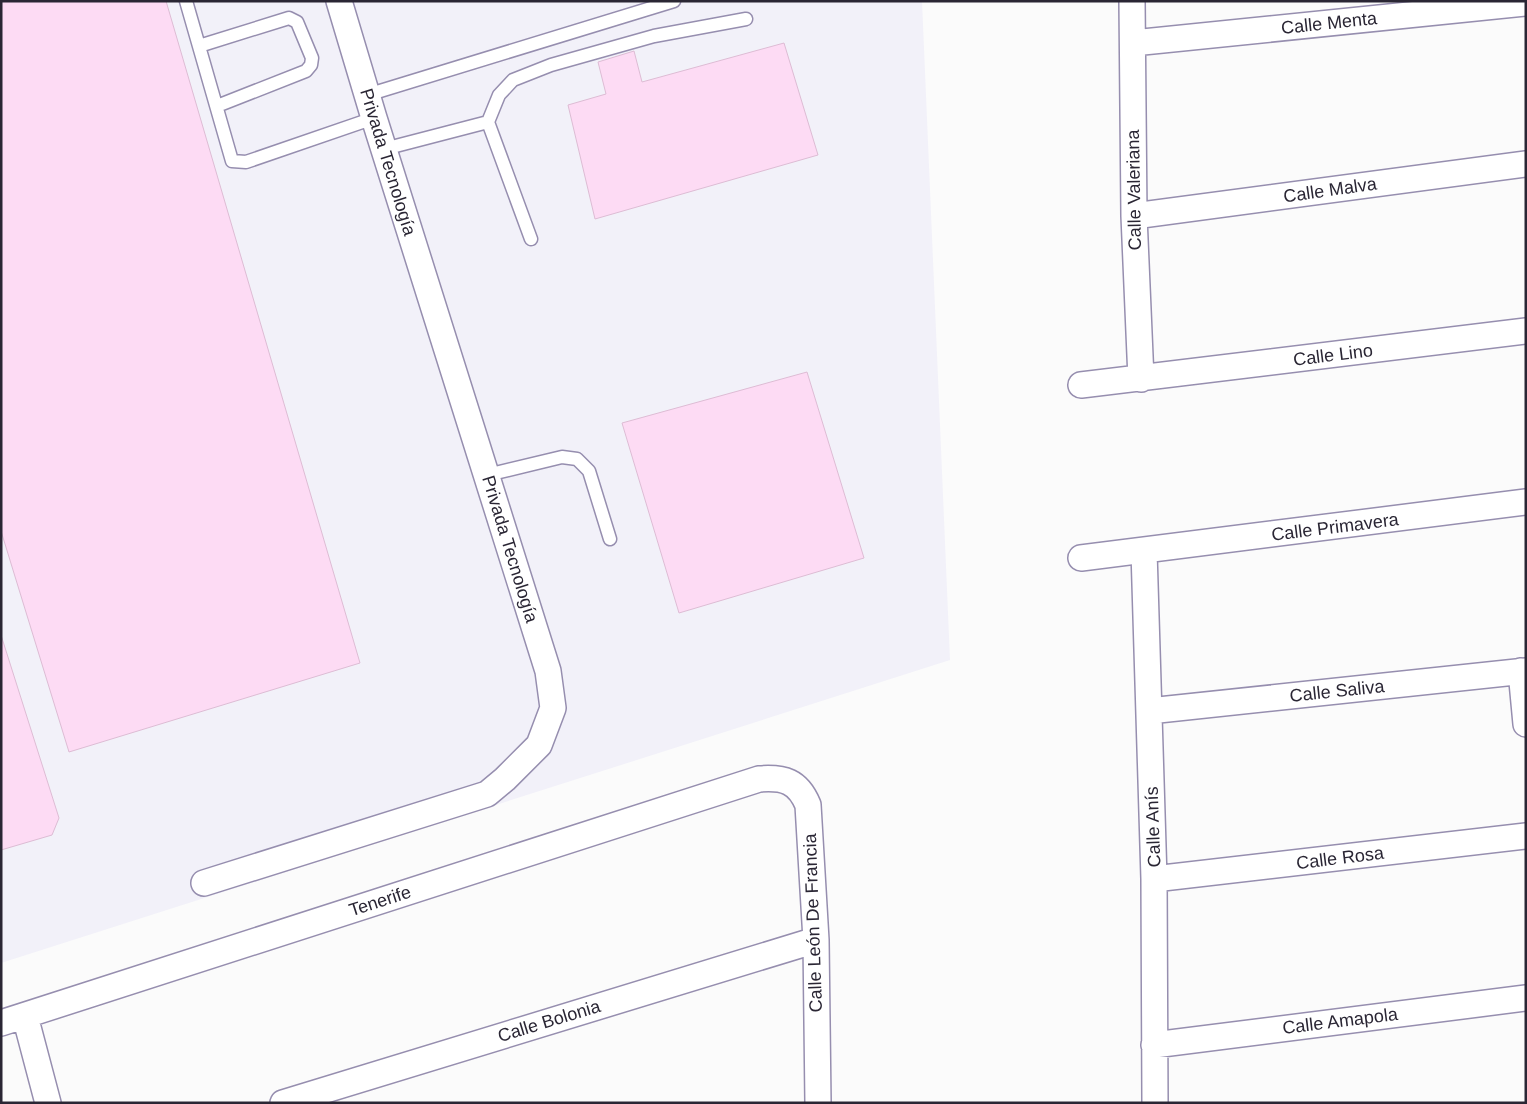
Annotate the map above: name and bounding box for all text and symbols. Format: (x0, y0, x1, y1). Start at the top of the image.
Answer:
street label: Calle Menta (1280, 8, 1379, 38)
street label: Privada Tecnología (356, 86, 420, 239)
street label: Calle Valeriana (1123, 128, 1145, 251)
street label: Calle Malva (1282, 173, 1379, 206)
street label: Calle Lino (1292, 340, 1374, 370)
street label: Privada Tecnología (478, 473, 542, 626)
street label: Calle Primavera (1270, 509, 1401, 545)
street label: Calle Saliva (1289, 676, 1386, 706)
street label: Calle Anís (1142, 786, 1164, 868)
street label: Calle León De Francia (800, 832, 826, 1013)
street label: Calle Rosa (1295, 843, 1386, 873)
street label: Tenerife (346, 882, 414, 920)
street label: Calle Bolonia (495, 996, 604, 1046)
street label: Calle Amapola (1281, 1004, 1400, 1038)

